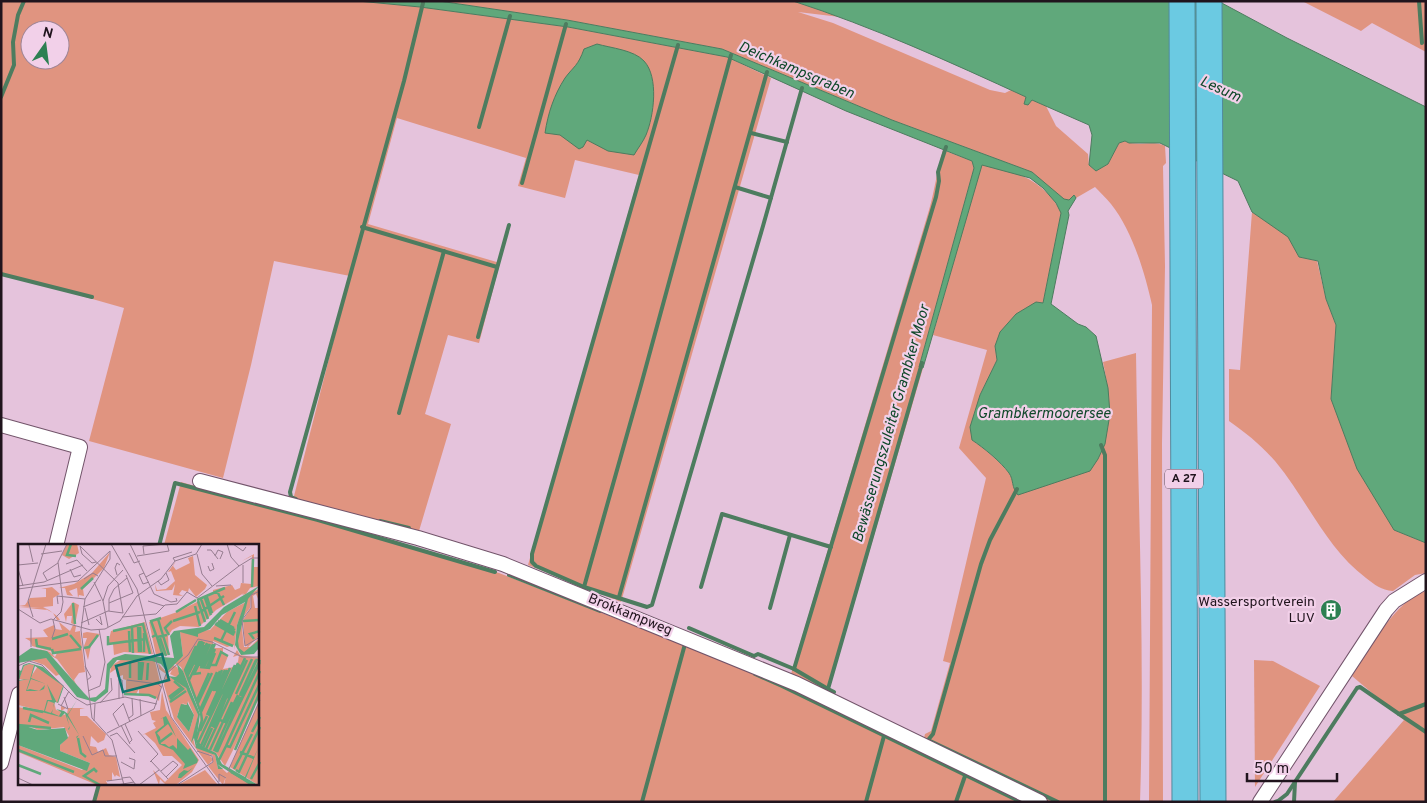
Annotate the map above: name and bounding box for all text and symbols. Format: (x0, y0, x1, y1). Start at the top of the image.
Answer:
north arrow (20, 20, 70, 70)
text: N (41, 24, 55, 43)
water label: Deichkampsgraben (735, 38, 857, 104)
water label: Lesum (1197, 73, 1244, 108)
water label: Bewässerungszuleiter Grambker Moor (849, 302, 935, 545)
water label: Grambkermoorersee (977, 405, 1111, 424)
road number: A 27 (1165, 469, 1203, 488)
inset map (18, 544, 259, 786)
street label: Brokkampweg (585, 590, 675, 640)
place label: Wassersportverein LUV (1198, 594, 1315, 627)
building icon: Wassersportverein LUV (1319, 598, 1343, 622)
scale bar (1247, 750, 1337, 782)
text: 50 m (1254, 760, 1289, 779)

